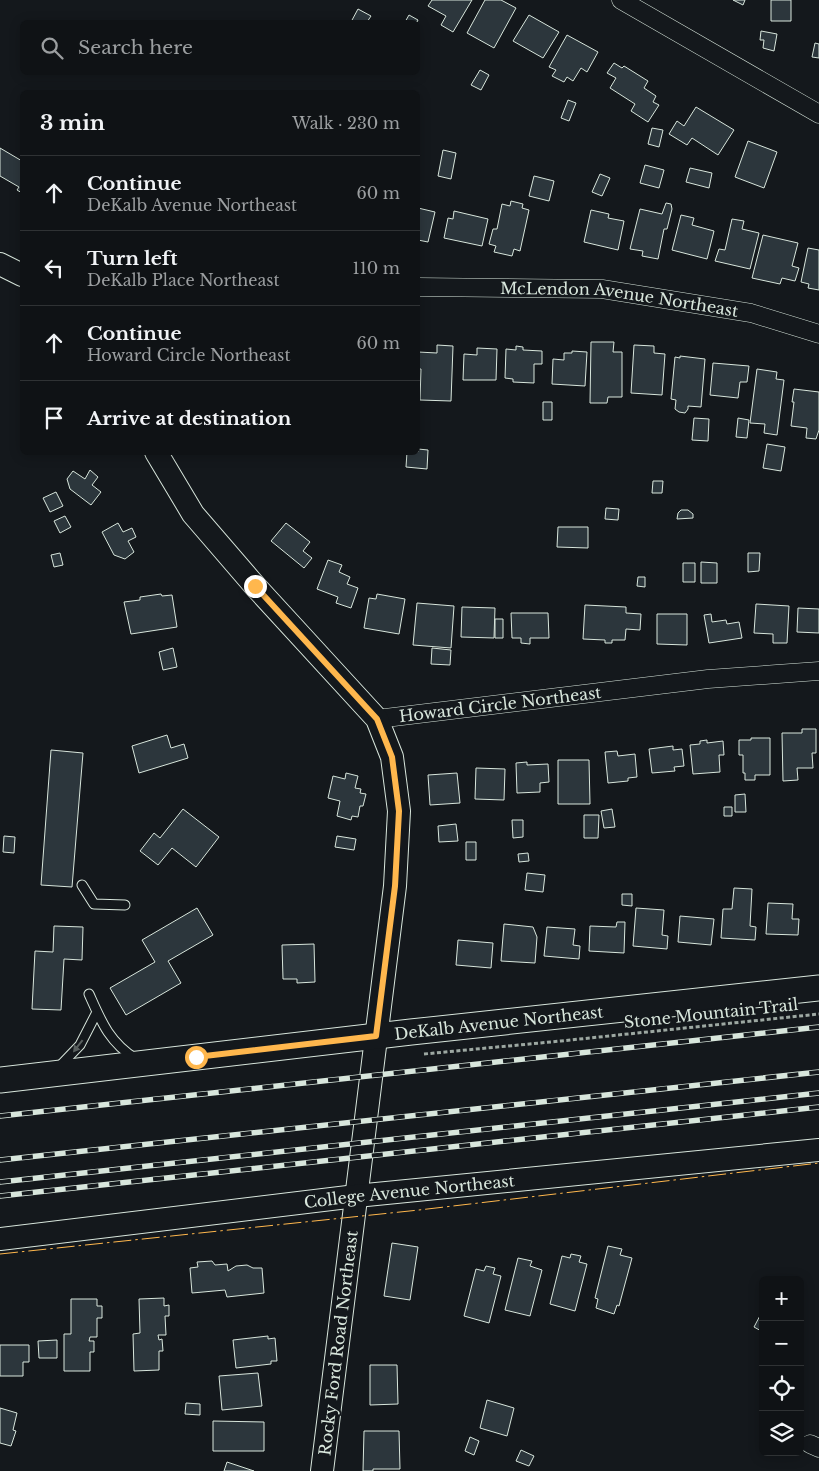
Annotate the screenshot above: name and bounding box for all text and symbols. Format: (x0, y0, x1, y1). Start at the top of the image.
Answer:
search box (20, 20, 420, 75)
icon: search (38, 34, 66, 62)
text: Search here (78, 36, 193, 59)
text: 3 min (40, 110, 105, 136)
text: Walk · 230 m (292, 113, 400, 133)
text: Continue (87, 172, 182, 195)
icon: ahead (40, 179, 68, 207)
text: 60 m (357, 183, 400, 203)
text: DeKalb Avenue Northeast (87, 195, 297, 215)
text: Turn left (87, 247, 178, 270)
icon: left (40, 254, 68, 282)
text: 110 m (353, 258, 400, 278)
text: DeKalb Place Northeast (87, 270, 280, 290)
street label: McLendon Avenue Northeast (500, 278, 740, 321)
text: Continue (87, 322, 182, 345)
icon: ahead (40, 329, 68, 357)
text: 60 m (357, 333, 400, 353)
text: Howard Circle Northeast (87, 345, 290, 365)
icon: arrive (40, 404, 68, 432)
text: Arrive at destination (87, 407, 291, 430)
route end (244, 575, 267, 598)
street label: Howard Circle Northeast (398, 682, 602, 726)
street label: Stone Mountain Trail (623, 994, 799, 1032)
street label: DeKalb Avenue Northeast (393, 1001, 604, 1044)
one-way arrow (72, 1039, 83, 1052)
route start (185, 1046, 208, 1069)
street label: College Avenue Northeast (303, 1170, 515, 1212)
street label: Rocky Ford Road Northeast (314, 1229, 362, 1457)
map controls (759, 1276, 804, 1456)
button: + (759, 1276, 804, 1321)
button: − (759, 1321, 804, 1366)
button: locate (759, 1366, 804, 1411)
button: layers (759, 1411, 804, 1456)

